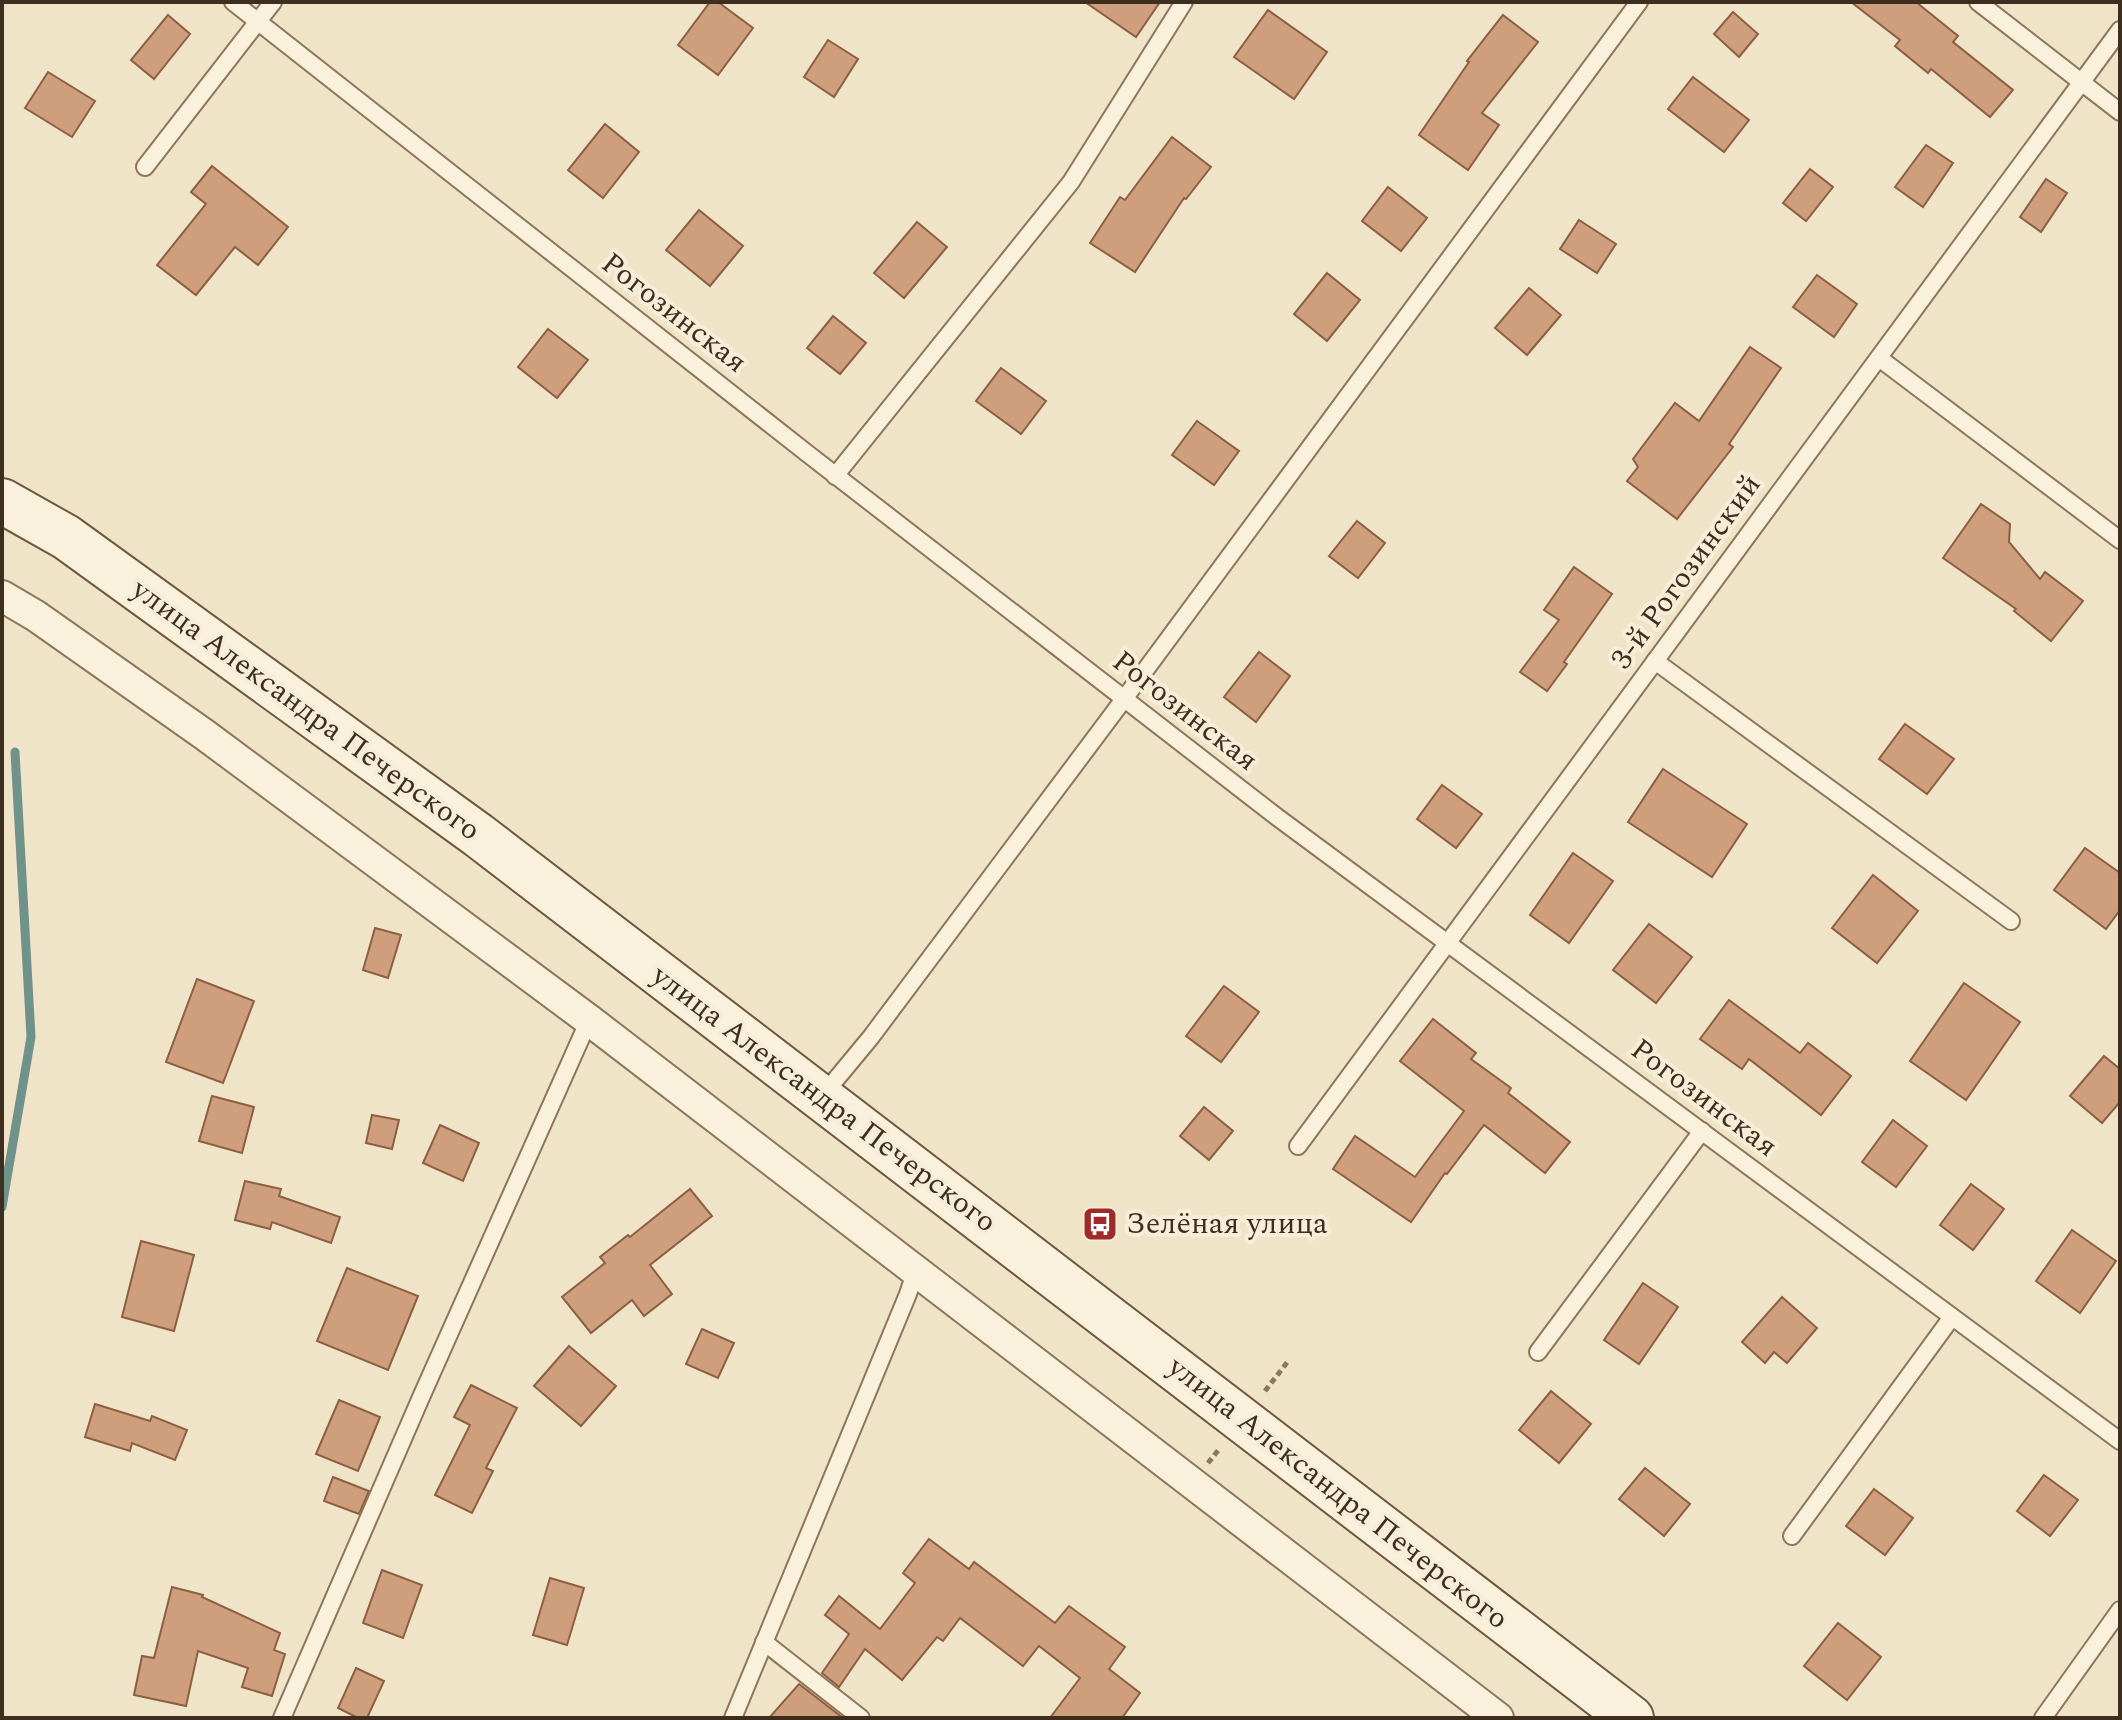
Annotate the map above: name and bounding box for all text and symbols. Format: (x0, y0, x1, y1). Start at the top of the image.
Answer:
street label: Рогозинская (591, 241, 757, 385)
street label: 3-й Рогозинский (1599, 465, 1773, 679)
street label: улица Александра Печерского (121, 567, 490, 853)
street label: Рогозинская (1102, 639, 1268, 783)
street label: улица Александра Печерского (641, 953, 1006, 1244)
street label: Рогозинская (1621, 1027, 1787, 1169)
place label: Зелёная улица (1126, 1201, 1328, 1247)
bus stop icon: Зелёная улица (1081, 1205, 1119, 1243)
street label: улица Александра Печерского (1157, 1344, 1518, 1641)

